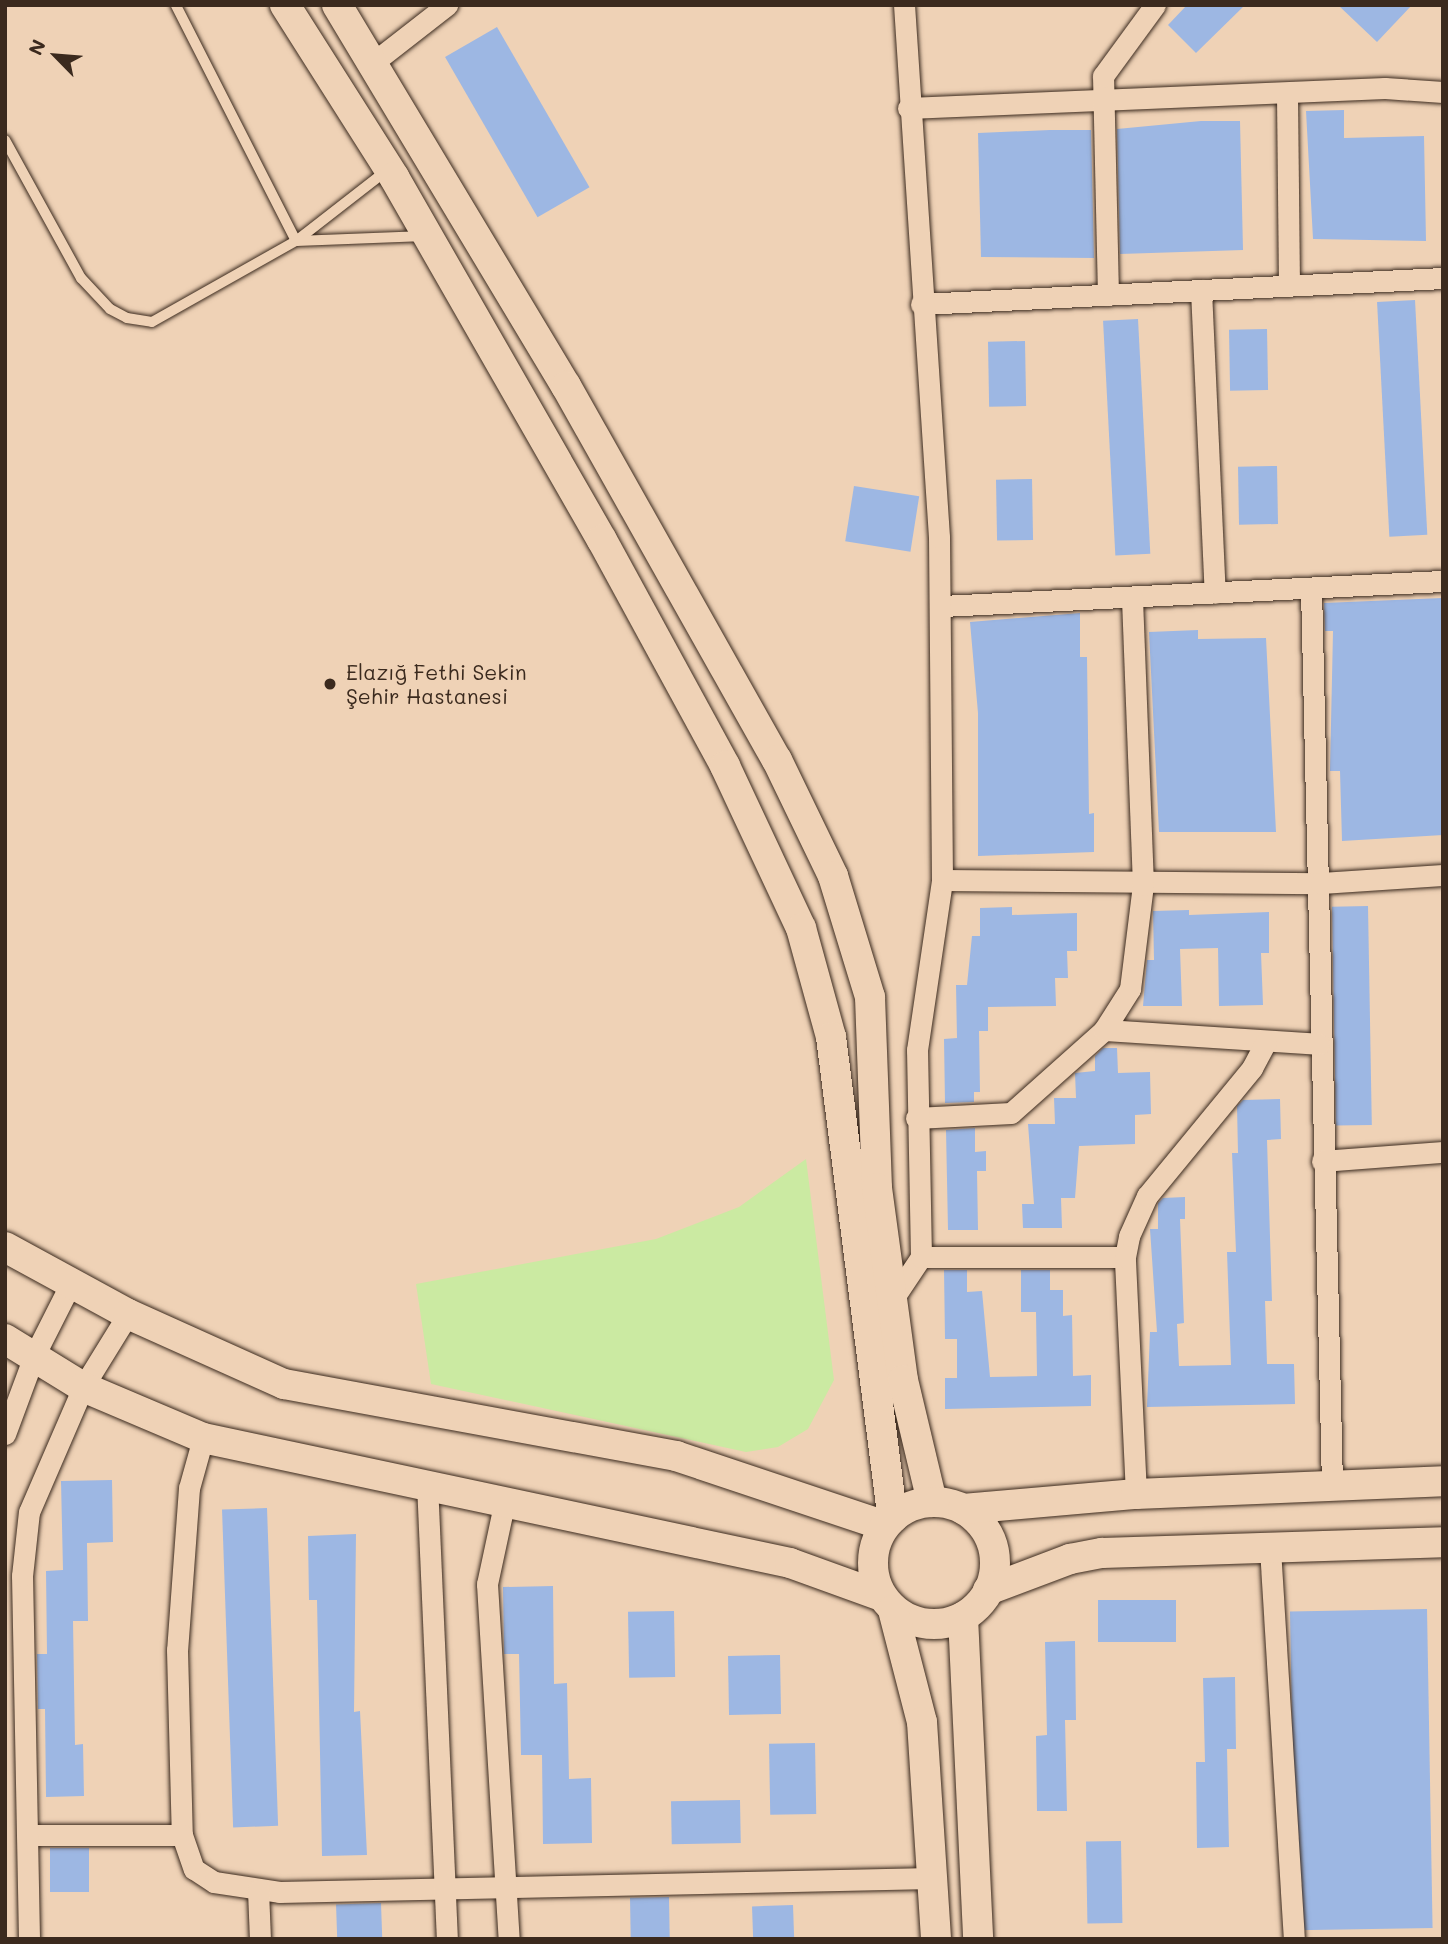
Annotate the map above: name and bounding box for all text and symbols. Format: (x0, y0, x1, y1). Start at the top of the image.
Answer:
north arrow (21, 21, 91, 91)
text: N (22, 35, 51, 59)
place label: Elazığ Fethi Sekin Şehir Hastanesi (346, 659, 527, 709)
marker: Elazığ Fethi Sekin Şehir Hastanesi (320, 674, 340, 694)

